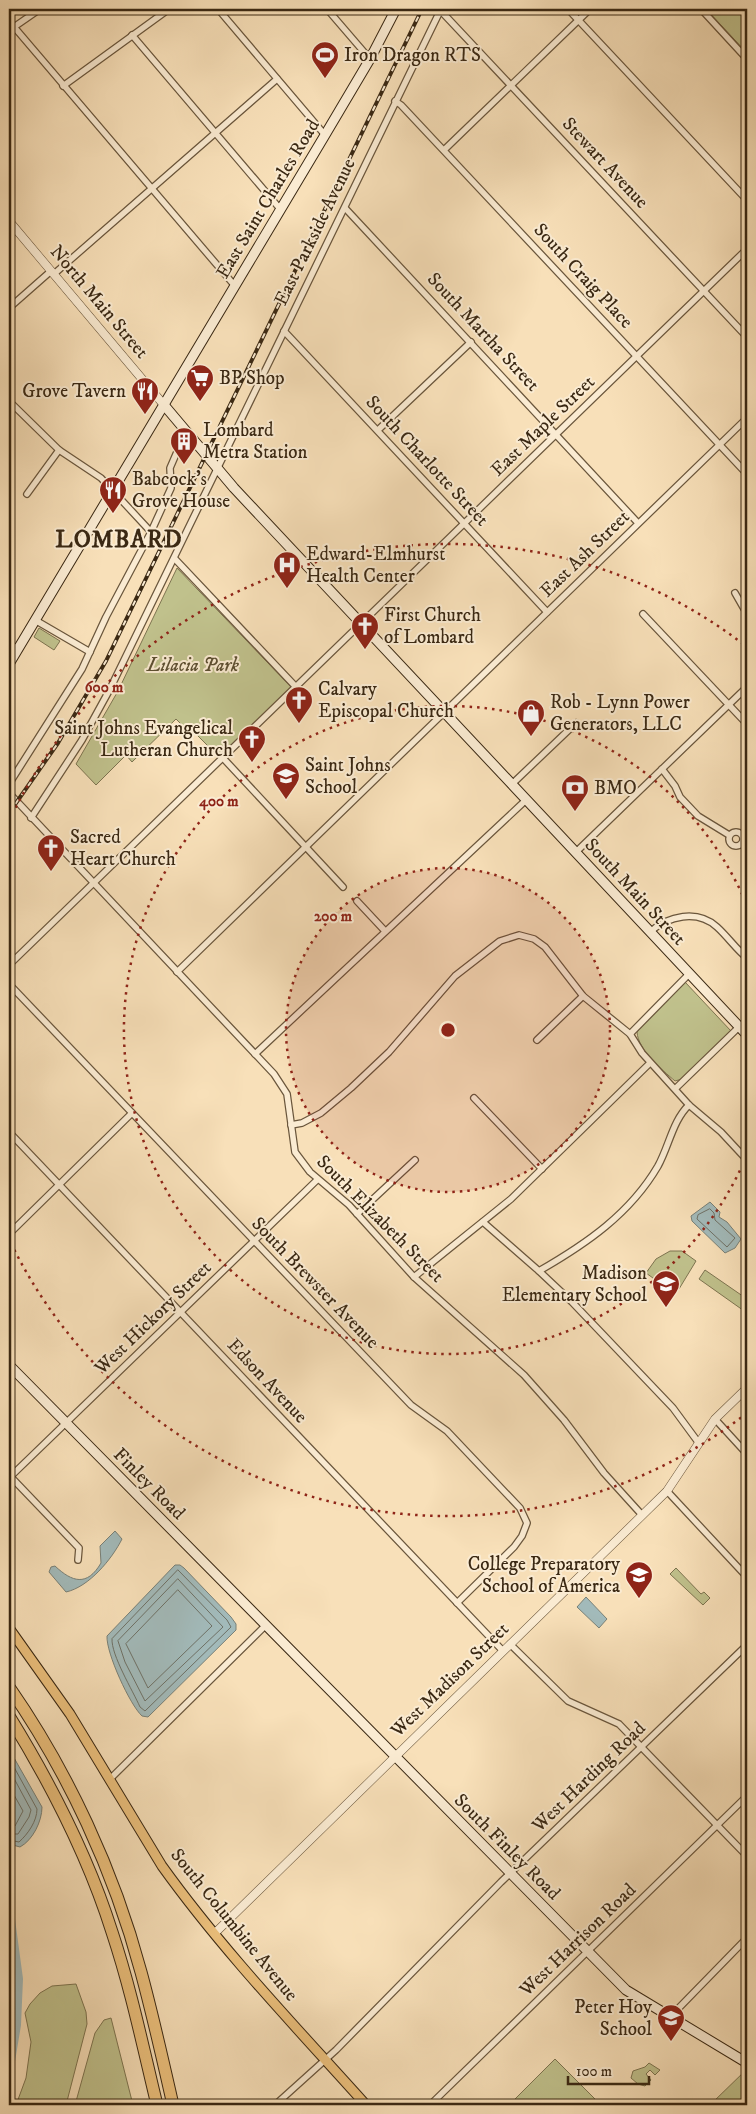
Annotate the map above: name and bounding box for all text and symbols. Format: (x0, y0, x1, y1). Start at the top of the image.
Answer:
sports icon: Iron Dragon RTS (310, 40, 340, 79)
place label: Iron Dragon RTS (344, 44, 481, 67)
street label: Stewart Avenue (557, 113, 653, 213)
street label: East Saint Charles Road (211, 115, 325, 283)
street label: East Parkside Avenue (269, 155, 361, 309)
street label: South Craig Place (528, 219, 638, 333)
street label: North Main Street (45, 241, 153, 363)
street label: South Martha Street (422, 268, 544, 396)
supermarket icon: BP Shop (185, 363, 215, 402)
place label: BP Shop (219, 367, 285, 390)
street label: East Maple Street (486, 371, 600, 481)
restaurant icon: Grove Tavern (130, 376, 160, 415)
place label: Grove Tavern (22, 380, 126, 403)
street label: South Charlotte Street (361, 391, 493, 531)
place label: Lombard Metra Station (203, 419, 308, 464)
building icon: Lombard Metra Station (169, 426, 199, 465)
place label: Babcock's Grove House (132, 468, 230, 513)
restaurant icon: Babcock's Grove House (98, 475, 128, 514)
street label: East Ash Street (535, 506, 635, 602)
district label: LOMBARD (55, 525, 183, 555)
place label: Edward-Elmhurst Health Center (306, 543, 445, 588)
hospital icon: Edward-Elmhurst Health Center (272, 550, 302, 589)
place label: First Church of Lombard (384, 604, 481, 649)
church icon: First Church of Lombard (350, 611, 380, 650)
park label: Lilacia Park (146, 654, 239, 677)
text: 600 m (85, 678, 124, 697)
place label: Calvary Episcopal Church (318, 678, 454, 723)
church icon: Calvary Episcopal Church (284, 685, 314, 724)
place label: Rob - Lynn Power Generators, LLC (550, 691, 690, 736)
shop icon: Rob - Lynn Power Generators, LLC (516, 698, 546, 737)
place label: Saint Johns Evangelical Lutheran Church (54, 717, 233, 762)
church icon: Saint Johns Evangelical Lutheran Church (237, 724, 267, 763)
place label: Saint Johns School (305, 754, 391, 799)
school or university icon: Saint Johns School (271, 761, 301, 800)
bank icon: BMO (560, 773, 590, 812)
place label: BMO (594, 777, 637, 800)
text: 400 m (198, 792, 239, 811)
place label: Sacred Heart Church (70, 826, 176, 871)
church icon: Sacred Heart Church (36, 833, 66, 872)
street label: South Main Street (580, 834, 690, 950)
text: 200 m (314, 907, 353, 926)
centre of rings (439, 1021, 457, 1039)
street label: South Elizabeth Street (312, 1151, 448, 1287)
street label: South Brewster Avenue (246, 1213, 384, 1354)
street label: West Hickory Street (89, 1256, 216, 1380)
place label: Madison Elementary School (502, 1262, 647, 1307)
school or university icon: Madison Elementary School (651, 1269, 681, 1308)
street label: Edson Avenue (222, 1334, 312, 1428)
street label: Finley Road (108, 1443, 190, 1525)
place label: College Preparatory School of America (468, 1553, 621, 1598)
school or university icon: College Preparatory School of America (624, 1560, 654, 1599)
street label: West Madison Street (385, 1618, 514, 1743)
street label: West Harding Road (527, 1717, 651, 1838)
street label: South Finley Road (449, 1789, 565, 1905)
street label: South Columbine Avenue (165, 1844, 303, 2006)
street label: West Harrison Road (514, 1878, 641, 2002)
place label: Peter Hoy School (574, 1996, 653, 2041)
school or university icon: Peter Hoy School (656, 2003, 686, 2042)
scale bar (568, 2054, 650, 2086)
text: 100 m (576, 2062, 612, 2081)

